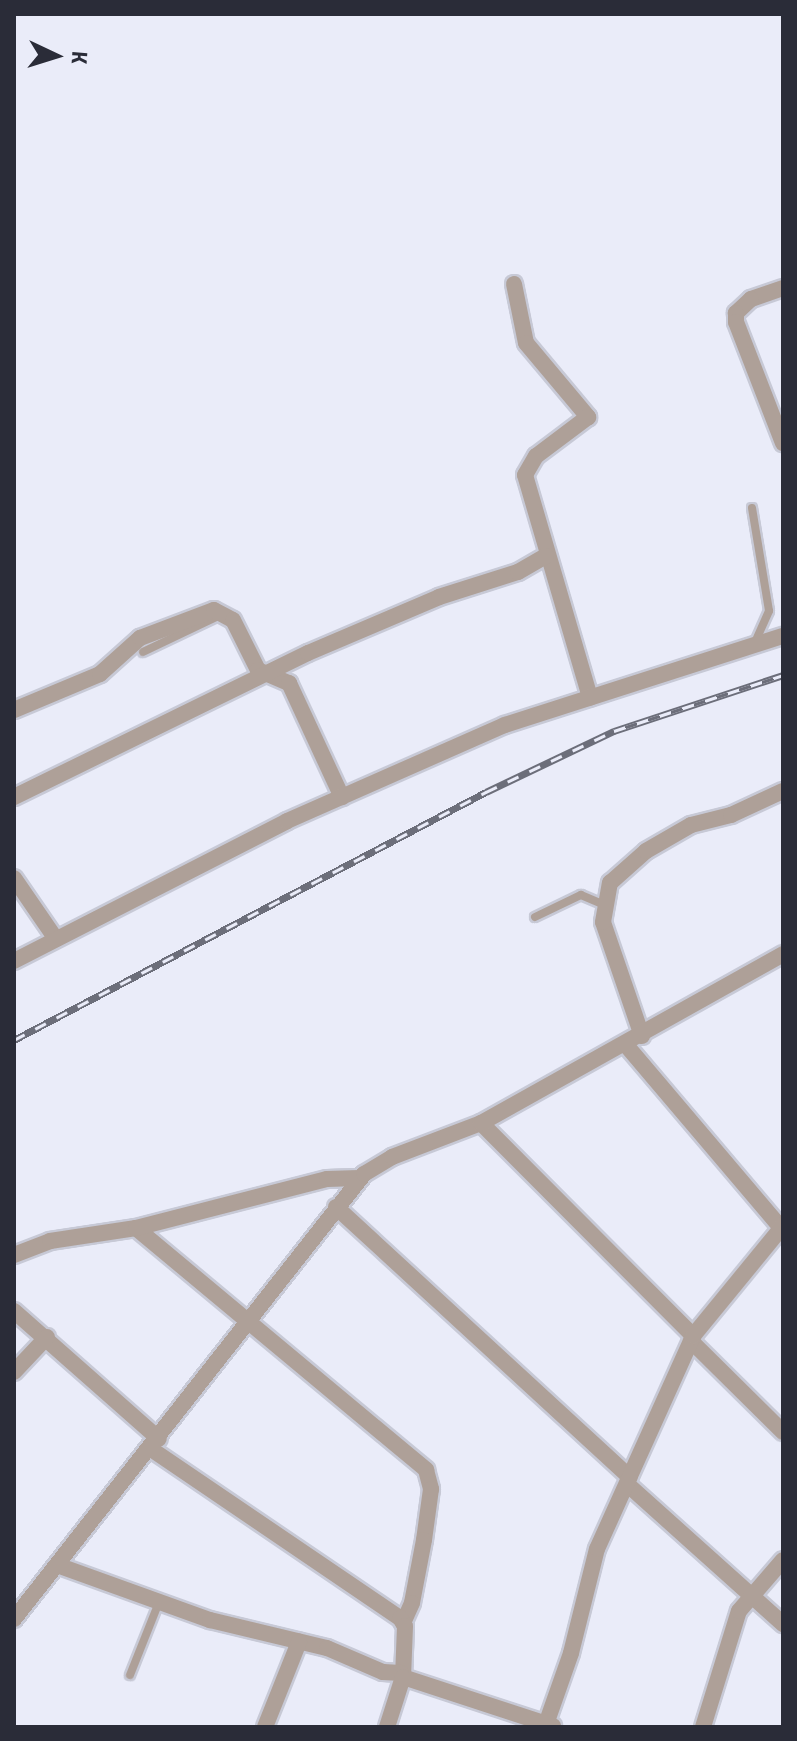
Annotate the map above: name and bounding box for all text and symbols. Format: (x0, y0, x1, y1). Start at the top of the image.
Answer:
north arrow (16, 16, 96, 96)
text: K (63, 50, 97, 65)

